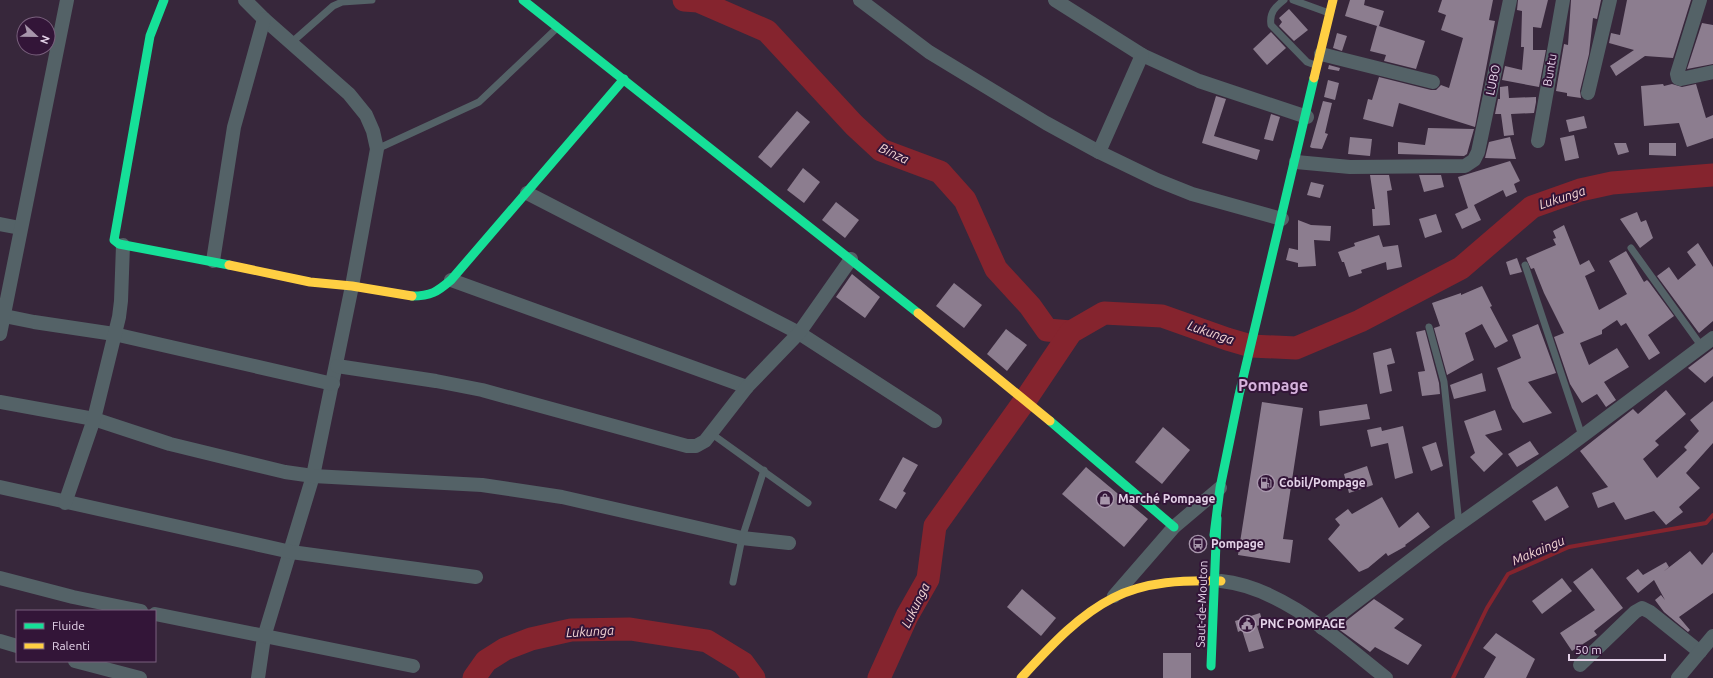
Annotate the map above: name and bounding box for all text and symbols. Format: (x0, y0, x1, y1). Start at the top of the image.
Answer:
north arrow (16, 16, 56, 56)
text: N (38, 34, 52, 46)
street label: Buntu (1540, 53, 1559, 87)
street label: LUBO (1483, 63, 1502, 96)
water label: Binza (877, 140, 911, 166)
water label: Lukunga (1537, 183, 1587, 211)
water label: Lukunga (1186, 318, 1236, 346)
district label: Pompage (1238, 376, 1308, 394)
fuel station icon: Cobil/Pompage (1256, 473, 1276, 493)
place label: Cobil/Pompage (1279, 476, 1366, 489)
shop icon: Marché Pompage (1095, 489, 1115, 509)
place label: Marché Pompage (1118, 492, 1215, 505)
water label: Makaingu (1509, 533, 1567, 567)
bus stop icon: Pompage (1188, 534, 1208, 554)
place label: Pompage (1211, 537, 1264, 550)
street label: Saut-de-Mouton (1193, 560, 1210, 648)
water label: Lukunga (898, 580, 932, 630)
legend (16, 610, 156, 662)
public building icon: PNC POMPAGE (1237, 614, 1257, 634)
place label: PNC POMPAGE (1260, 617, 1345, 630)
text: Fluide (52, 619, 85, 632)
water label: Lukunga (566, 623, 614, 639)
scale bar (1569, 636, 1665, 662)
text: Ralenti (52, 639, 90, 652)
text: 50 m (1575, 643, 1602, 656)

